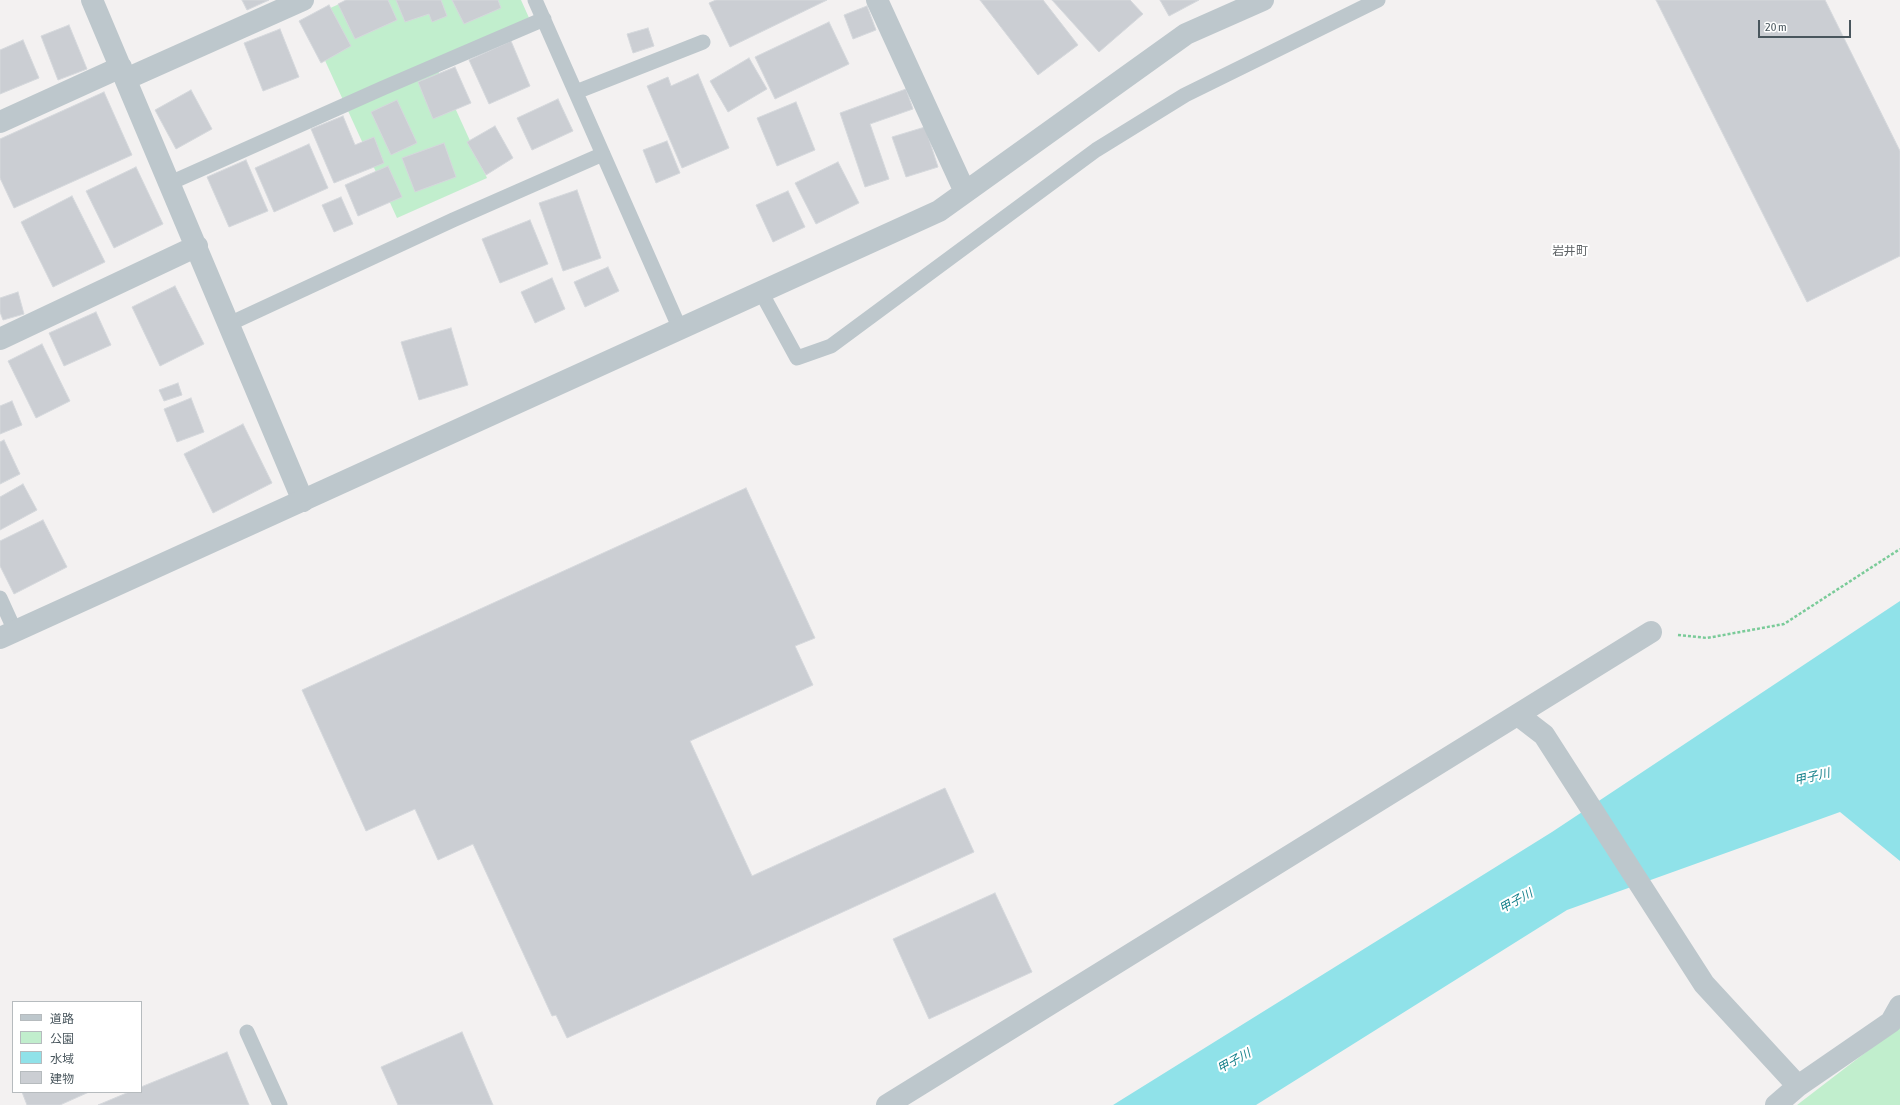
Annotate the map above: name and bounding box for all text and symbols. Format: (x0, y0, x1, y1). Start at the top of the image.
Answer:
scale bar (1760, 12, 1853, 38)
text: 20 m (1765, 20, 1787, 34)
district label: 岩井町 (1552, 244, 1588, 258)
water label: 甲子川 (1793, 766, 1831, 788)
water label: 甲子川 (1497, 886, 1535, 916)
legend (12, 1001, 142, 1093)
text: 道路 (50, 1012, 74, 1026)
text: 公園 (50, 1032, 74, 1046)
water label: 甲子川 (1215, 1046, 1253, 1076)
text: 水域 (50, 1052, 74, 1066)
text: 建物 (50, 1072, 74, 1086)

